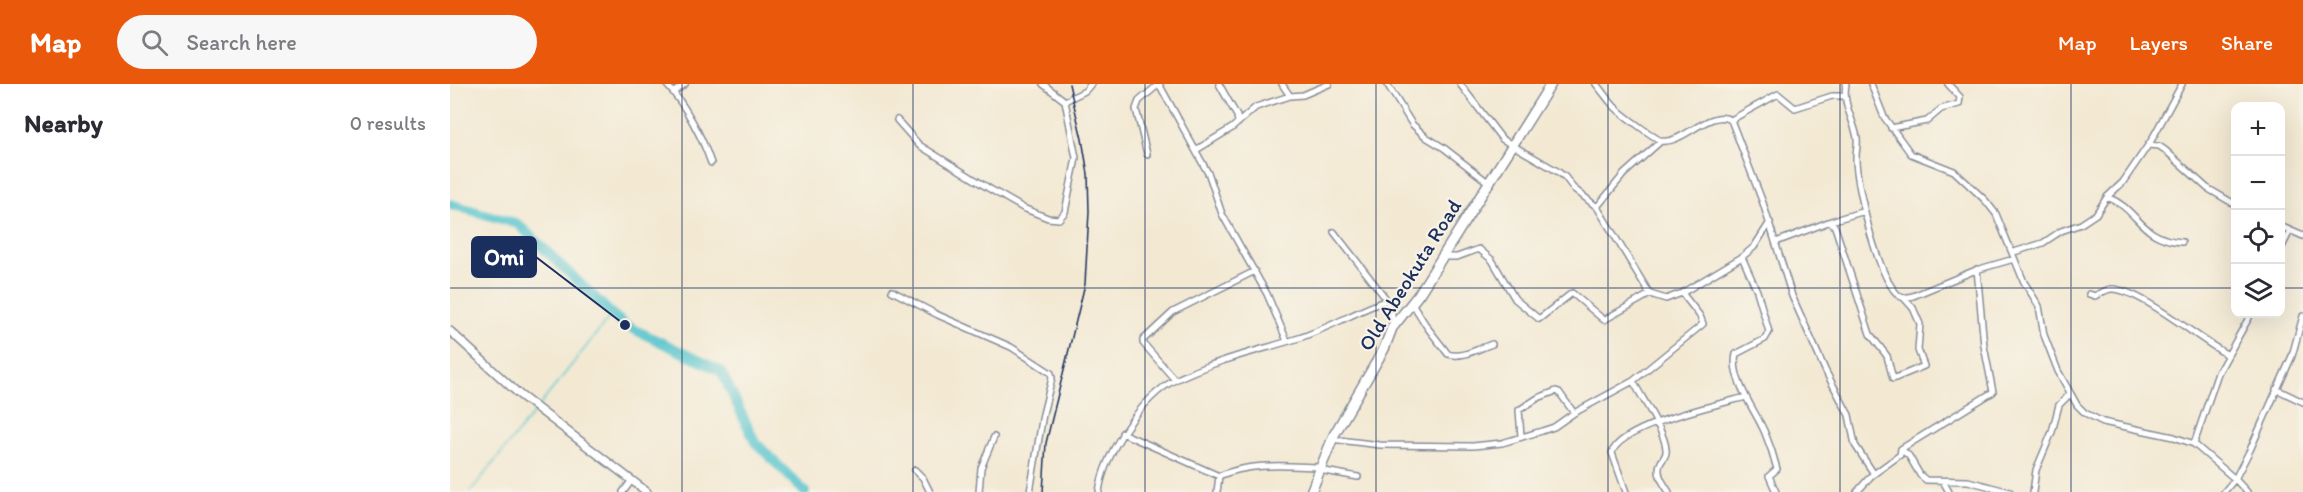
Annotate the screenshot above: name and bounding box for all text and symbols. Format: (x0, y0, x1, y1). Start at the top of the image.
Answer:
search box (117, 15, 537, 69)
text: Map (30, 25, 81, 59)
icon: search (138, 26, 171, 59)
text: Search here (186, 29, 297, 56)
text: Map (2058, 30, 2097, 55)
text: Layers (2130, 30, 2188, 55)
text: Share (2221, 30, 2273, 55)
map controls (2231, 102, 2285, 318)
button: + (2231, 102, 2285, 156)
text: Nearby (24, 107, 103, 139)
text: 0 results (350, 111, 426, 135)
button: − (2231, 156, 2285, 210)
street label: Old Abeokuta Road (1353, 194, 1467, 355)
button: locate (2231, 210, 2285, 264)
callout: Omi (472, 237, 536, 277)
text: Omi (484, 244, 524, 271)
button: layers (2231, 264, 2285, 318)

